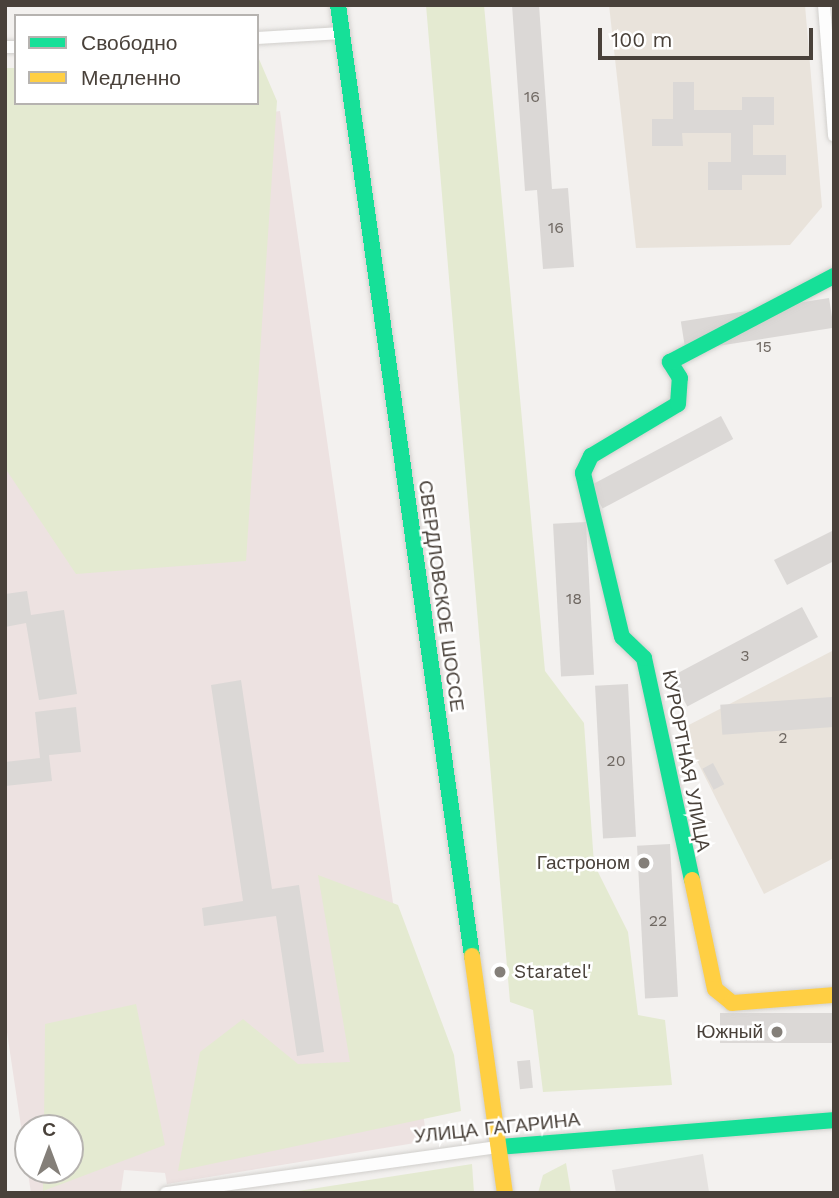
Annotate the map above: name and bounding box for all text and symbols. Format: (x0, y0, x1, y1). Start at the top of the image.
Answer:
legend (14, 14, 259, 105)
scale bar (601, 14, 816, 58)
text: 100 m (611, 27, 673, 52)
text: Свободно (81, 30, 178, 55)
text: Медленно (81, 65, 181, 90)
house number: 16 (524, 87, 540, 107)
house number: 16 (548, 218, 564, 238)
house number: 15 (756, 337, 772, 357)
street label: СВЕРДЛОВСКОЕ ШОССЕ (413, 479, 469, 713)
house number: 18 (566, 589, 582, 609)
house number: 3 (740, 646, 750, 666)
street label: КУРОРТНАЯ УЛИЦА (657, 668, 715, 854)
house number: 2 (778, 728, 788, 748)
house number: 20 (606, 751, 626, 771)
place label: Гастроном (537, 852, 630, 874)
marker: Гастроном (636, 855, 652, 871)
house number: 22 (649, 911, 667, 931)
place label: Staratel' (514, 961, 592, 983)
marker: Staratel' (492, 964, 508, 980)
place label: Южный (696, 1021, 763, 1043)
marker: Южный (769, 1024, 785, 1040)
street label: УЛИЦА ГАГАРИНА (413, 1108, 581, 1148)
north arrow (14, 1114, 84, 1184)
text: С (42, 1118, 56, 1141)

